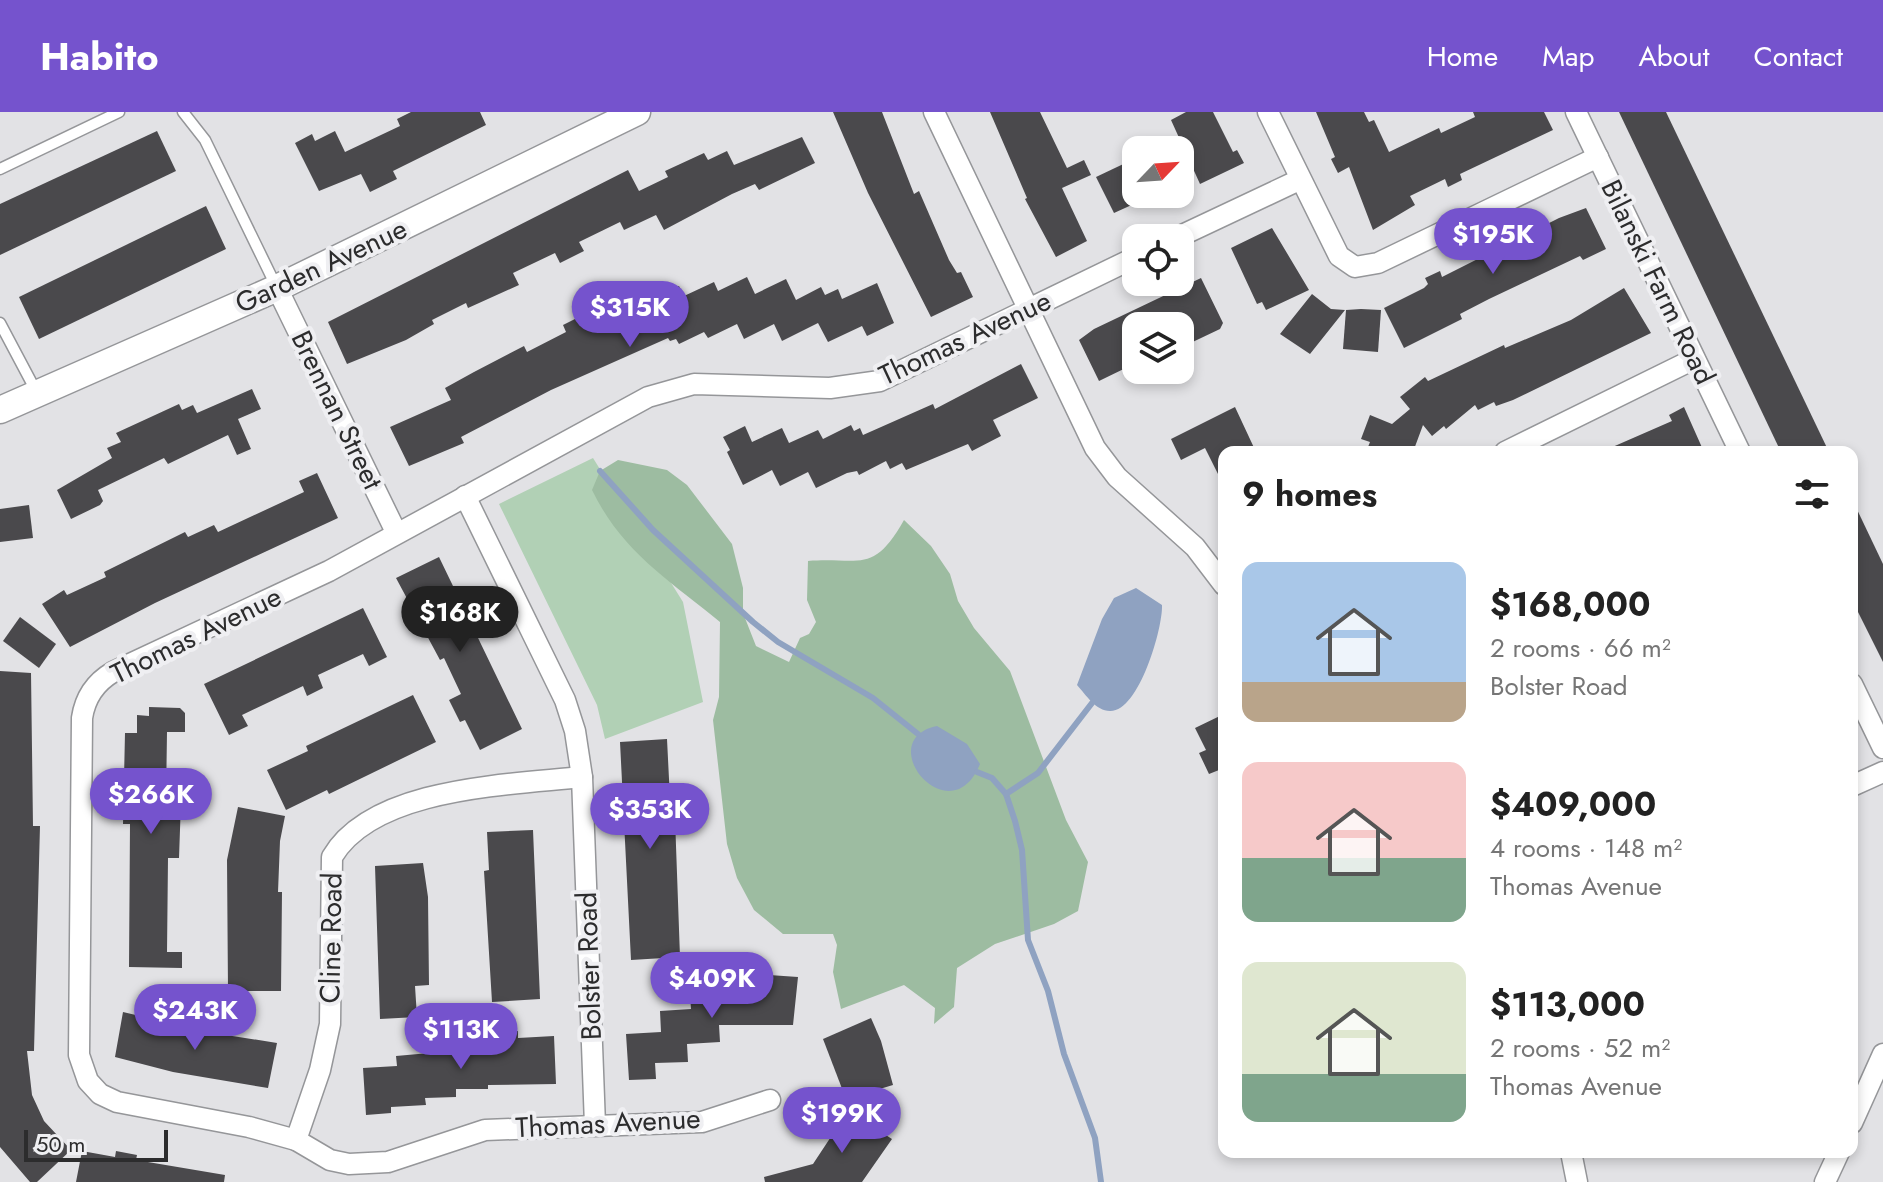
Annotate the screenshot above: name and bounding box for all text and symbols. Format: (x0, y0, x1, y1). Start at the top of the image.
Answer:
text: Habito (40, 29, 159, 84)
text: Home (1427, 36, 1498, 77)
text: Map (1542, 36, 1594, 77)
text: About (1638, 36, 1710, 77)
text: Contact (1754, 36, 1843, 77)
north arrow (1122, 136, 1194, 208)
map controls (1122, 136, 1194, 384)
street label: Bilanski Farm Road (1591, 172, 1725, 392)
street label: Garden Avenue (228, 208, 414, 324)
pin: $195K (1437, 208, 1549, 276)
text: $195K (1452, 215, 1534, 253)
button: locate (1122, 224, 1194, 296)
street label: Thomas Avenue (872, 280, 1058, 396)
pin: $315K (574, 281, 686, 349)
text: $315K (590, 288, 670, 326)
button: layers (1122, 312, 1194, 384)
street label: Brennan Street (281, 324, 393, 497)
text: 9 homes (1242, 470, 1377, 519)
icon: filters (1790, 472, 1834, 516)
street label: Thomas Avenue (104, 576, 288, 694)
text: $168,000 (1490, 580, 1651, 629)
pin: $168K (404, 586, 516, 654)
text: $168K (419, 593, 501, 631)
icon: home (1306, 594, 1402, 690)
text: 2 rooms · 66 m² (1490, 629, 1671, 667)
text: Bolster Road (1490, 667, 1628, 705)
pin: $266K (95, 768, 207, 836)
text: $266K (108, 775, 194, 813)
text: $409,000 (1490, 780, 1656, 829)
pin: $353K (594, 783, 706, 851)
text: $353K (608, 790, 692, 828)
icon: home (1306, 794, 1402, 890)
text: 4 rooms · 148 m² (1490, 829, 1682, 867)
text: Thomas Avenue (1490, 867, 1662, 905)
street label: Cline Road (309, 872, 353, 1004)
street label: Bolster Road (566, 891, 612, 1041)
pin: $409K (656, 952, 768, 1020)
text: $409K (668, 959, 756, 997)
text: $113,000 (1490, 980, 1645, 1029)
pin: $243K (139, 984, 251, 1052)
text: $243K (152, 991, 238, 1029)
icon: home (1306, 994, 1402, 1090)
pin: $113K (405, 1003, 517, 1071)
text: $113K (423, 1010, 499, 1048)
text: 2 rooms · 52 m² (1490, 1029, 1670, 1067)
text: Thomas Avenue (1490, 1067, 1662, 1105)
pin: $199K (786, 1087, 898, 1155)
text: $199K (801, 1094, 883, 1132)
street label: Thomas Avenue (514, 1098, 702, 1148)
scale bar (24, 1126, 168, 1162)
text: 50 m (36, 1128, 85, 1160)

